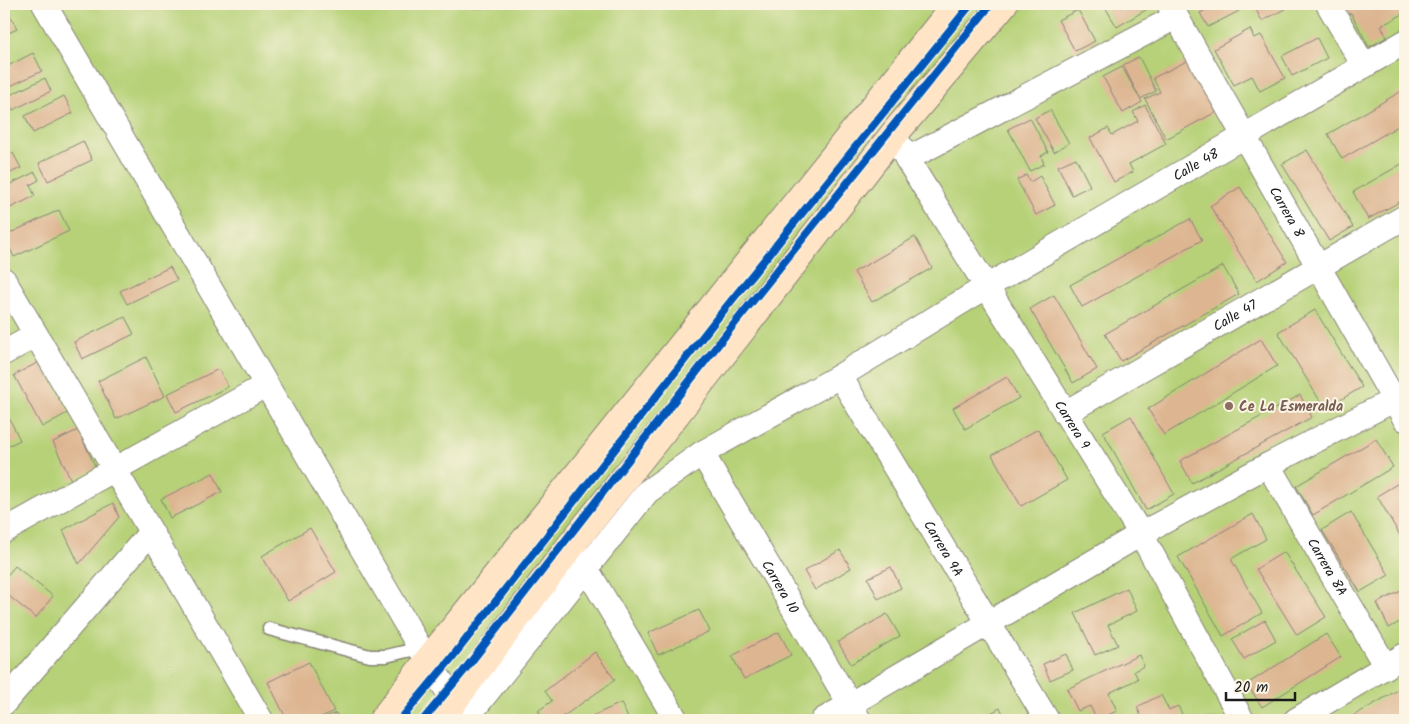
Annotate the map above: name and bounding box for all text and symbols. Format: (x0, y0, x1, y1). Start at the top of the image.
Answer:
street label: Calle 48 (1169, 143, 1224, 187)
street label: Carrera 8 (1263, 183, 1310, 242)
street label: Calle 47 (1209, 294, 1262, 337)
street label: Carrera 9 (1048, 396, 1096, 454)
place label: Ce La Esmeralda (1239, 396, 1343, 418)
marker: Ce La Esmeralda (1223, 400, 1235, 412)
street label: Carrera 9A (917, 516, 968, 581)
street label: Carrera 8A (1301, 534, 1352, 601)
street label: Carrera 10 (755, 556, 804, 618)
scale bar (1226, 669, 1295, 701)
text: 20 m (1234, 676, 1268, 700)

